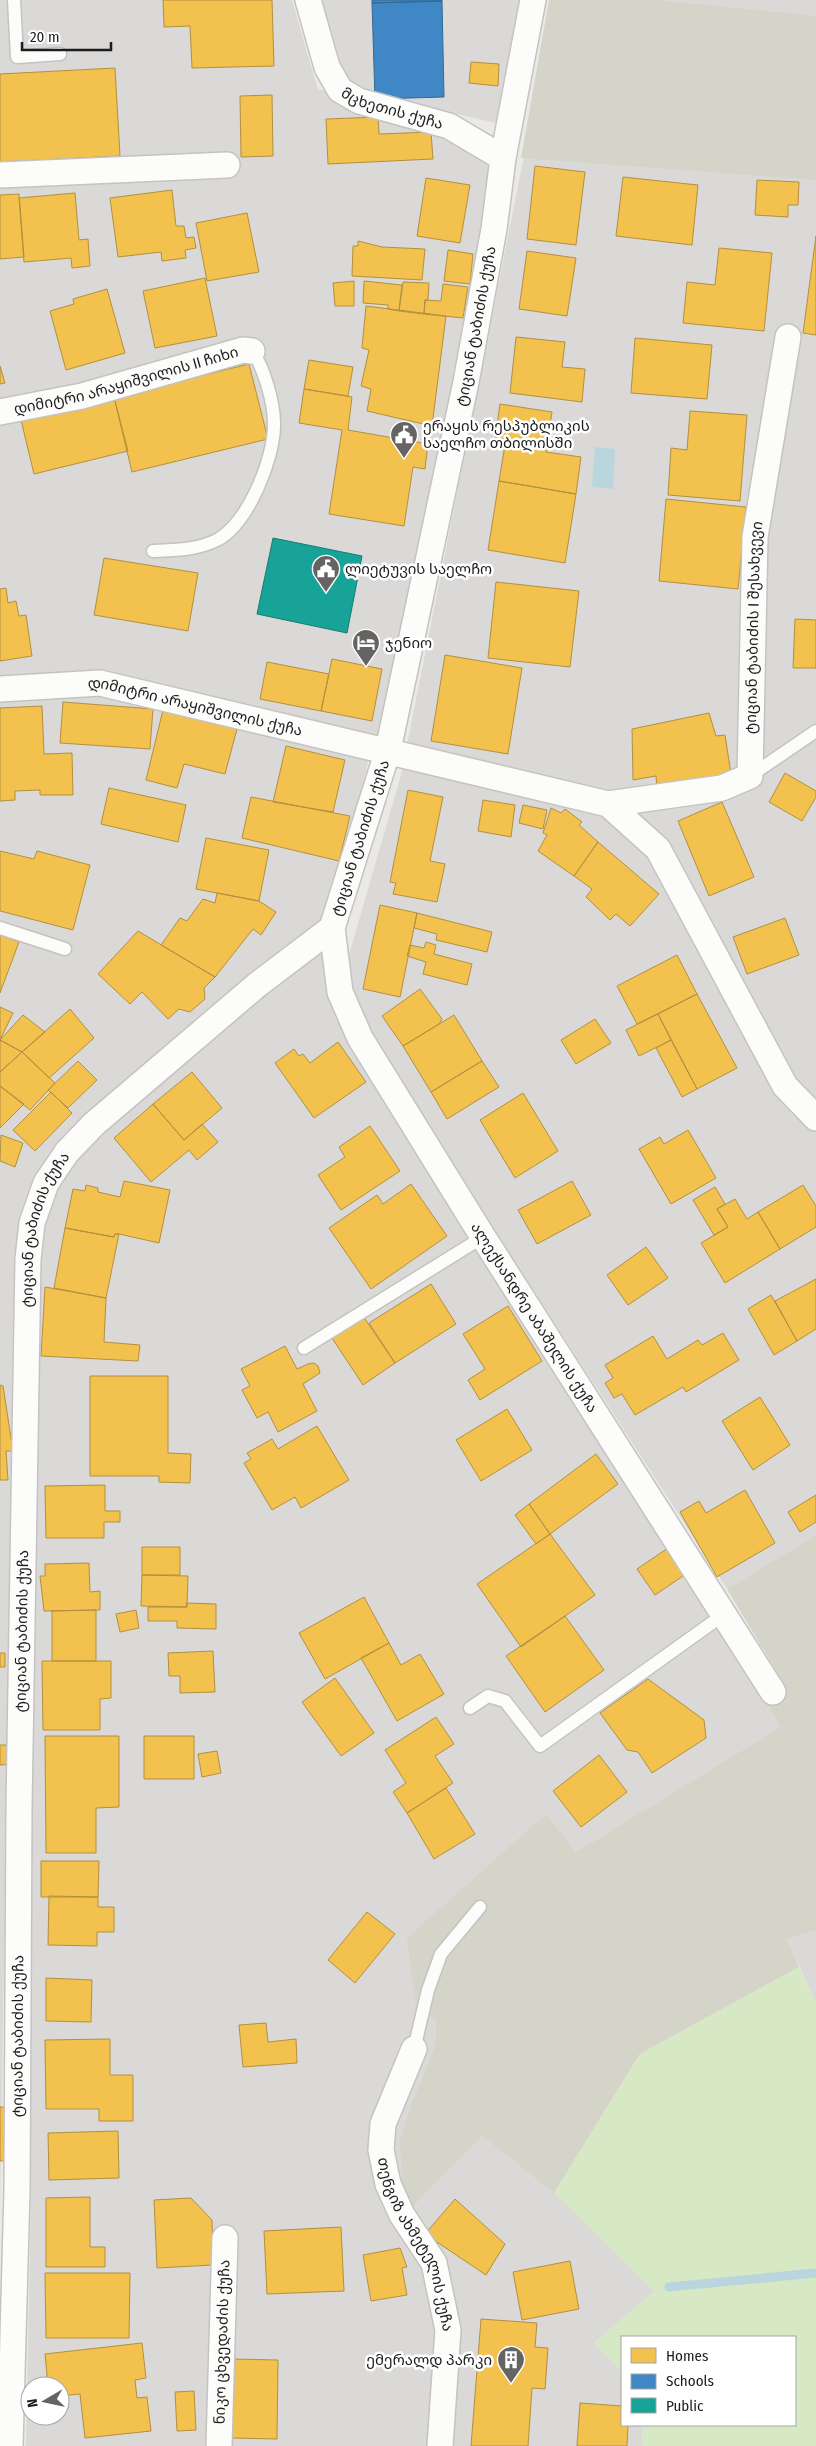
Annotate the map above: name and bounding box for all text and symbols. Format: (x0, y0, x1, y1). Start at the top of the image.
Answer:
scale bar (22, 20, 111, 52)
text: 20 m (30, 28, 60, 46)
street label: მცხეთის ქუჩა (338, 84, 445, 133)
street label: ტიციან ტაბიძის ქუჩა (452, 245, 500, 408)
street label: დიმიტრი არაყიშვილის II ჩიხი (12, 343, 240, 418)
place label: ერაყის რესპუბლიკის საელჩო თბილისში (423, 417, 590, 452)
public building icon: ერაყის რესპუბლიკის საელჩო თბილისში (389, 420, 419, 459)
street label: ტიციან ტაბიძის I შესახვევი (742, 520, 766, 734)
public building icon: ლიეტუვის საელჩო (311, 554, 341, 593)
place label: ლიეტუვის საელჩო (345, 560, 492, 578)
hotel icon: ჯენიო (351, 628, 381, 667)
place label: ჯენიო (385, 634, 432, 652)
street label: დიმიტრი არაყიშვილის ქუჩა (87, 674, 304, 740)
street label: ტიციან ტაბიძის ქუჩა (327, 758, 393, 918)
street label: ტიციან ტაბიძის ქუჩა (18, 1149, 73, 1308)
street label: ალექსანდრე აბაშელის ქუჩა (467, 1219, 601, 1416)
street label: ტიციან ტაბიძის ქუჩა (12, 1550, 32, 1712)
street label: ტიციან ტაბიძის ქუჩა (8, 1955, 27, 2117)
street label: თენგიზ ახმეტელის ქუჩა (374, 2156, 457, 2333)
street label: ნიკო ცხვედაძის ქუჩა (211, 2259, 233, 2425)
legend (621, 2336, 796, 2426)
building icon: ემერალდ პარკი (496, 2345, 526, 2384)
text: Homes (666, 2347, 708, 2365)
place label: ემერალდ პარკი (366, 2351, 492, 2369)
text: Schools (666, 2372, 714, 2390)
north arrow (20, 2376, 70, 2426)
text: N (24, 2397, 42, 2408)
text: Public (666, 2397, 704, 2415)

